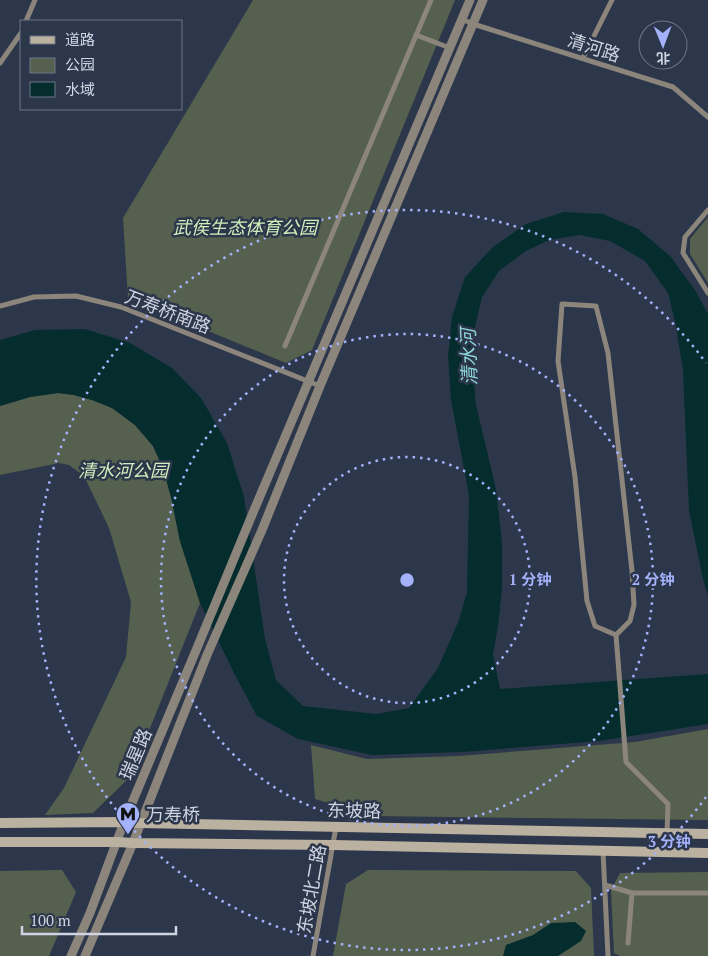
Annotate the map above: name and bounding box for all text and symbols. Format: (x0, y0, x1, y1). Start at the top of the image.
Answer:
legend (20, 20, 182, 110)
north arrow (638, 20, 688, 70)
street label: 清河路 (565, 27, 623, 67)
text: 道路 (65, 29, 95, 49)
text: 北 (656, 49, 670, 68)
text: 公园 (65, 54, 95, 74)
text: 水域 (65, 79, 95, 99)
park label: 武侯生态体育公园 (173, 215, 320, 239)
street label: 万寿桥南路 (122, 284, 214, 338)
water label: 清水河 (454, 324, 481, 386)
park label: 清水河公园 (78, 458, 171, 482)
text: 1 分钟 (509, 569, 551, 589)
text: 2 分钟 (632, 569, 674, 589)
centre of rings (398, 571, 416, 589)
street label: 瑞星路 (113, 724, 157, 784)
street label: 东坡路 (327, 798, 381, 822)
metro station icon: 万寿桥 (115, 801, 141, 835)
place label: 万寿桥 (146, 802, 200, 826)
text: 3 分钟 (648, 831, 690, 851)
street label: 东坡北二路 (291, 843, 331, 935)
scale bar (22, 904, 176, 936)
text: 100 m (30, 910, 71, 930)

